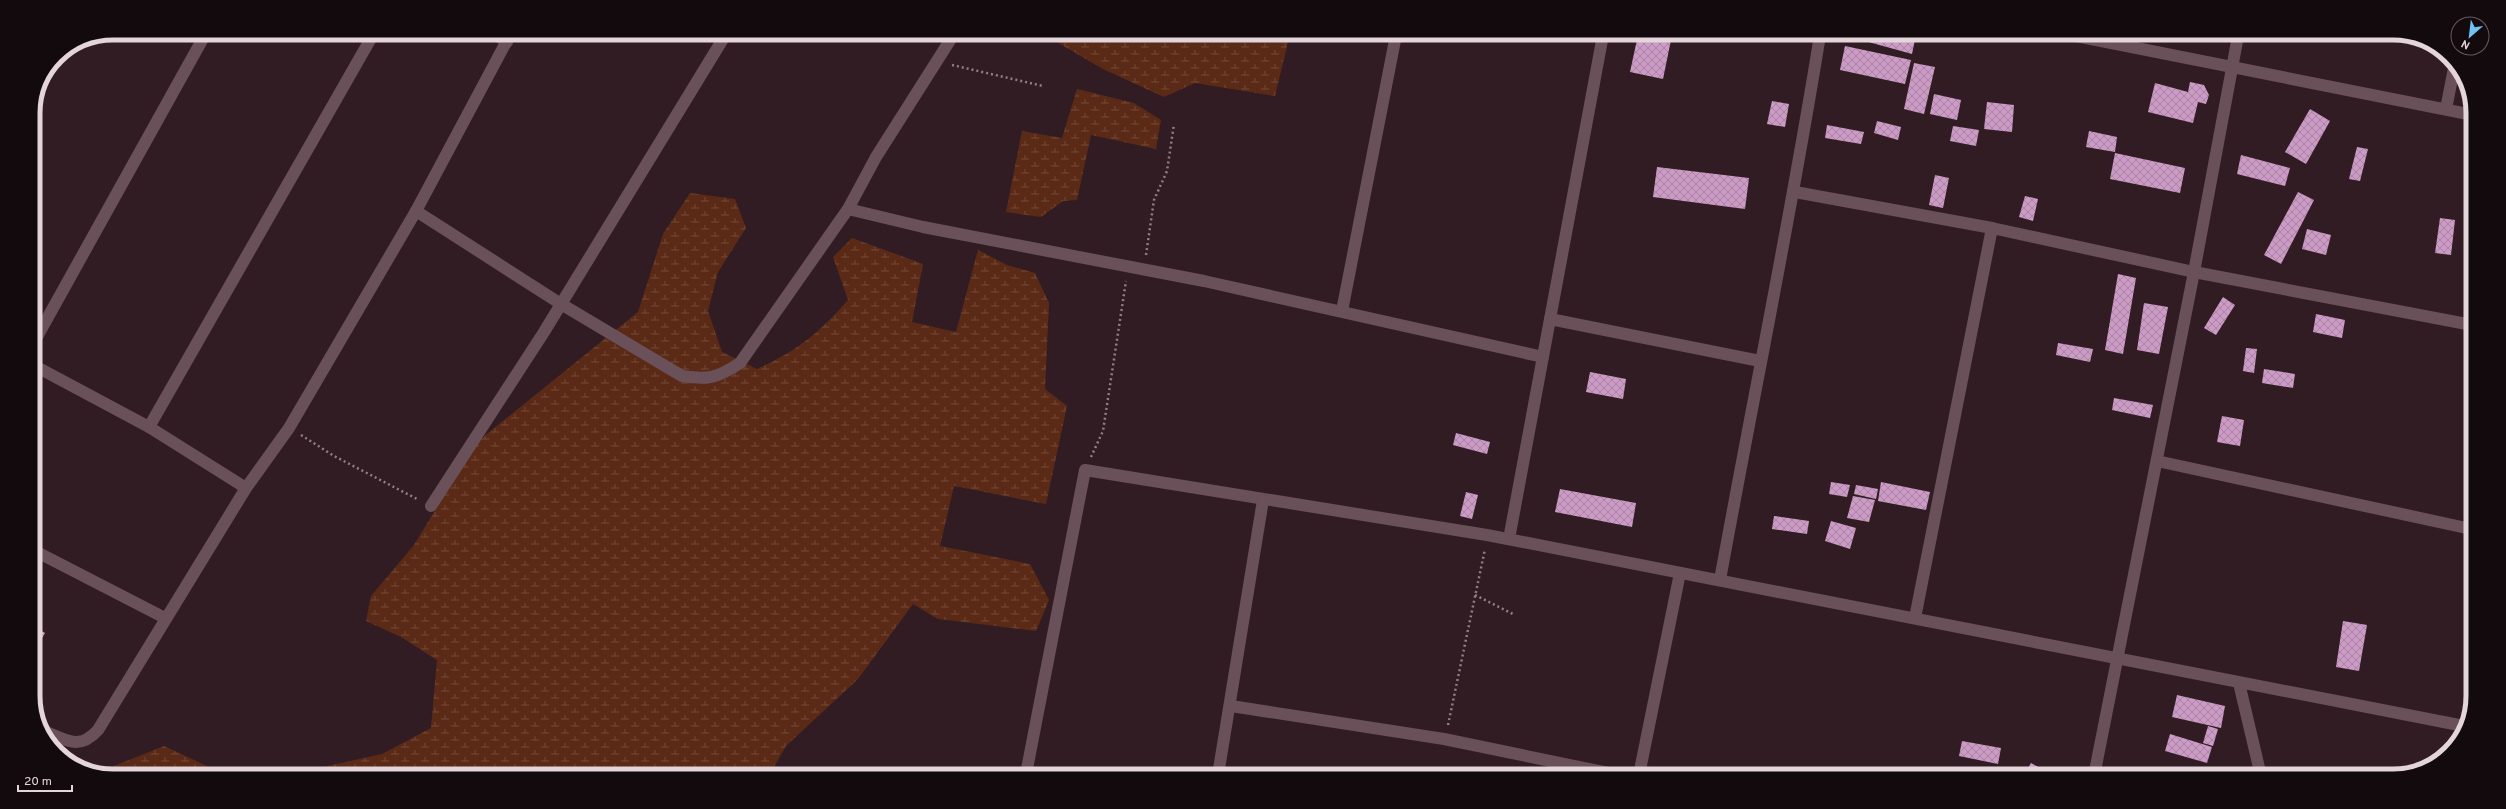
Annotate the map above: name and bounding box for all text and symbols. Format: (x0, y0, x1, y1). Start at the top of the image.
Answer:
north arrow (2450, 16, 2490, 56)
text: N (2459, 36, 2473, 52)
scale bar (18, 767, 72, 793)
text: 20 m (24, 774, 52, 790)

